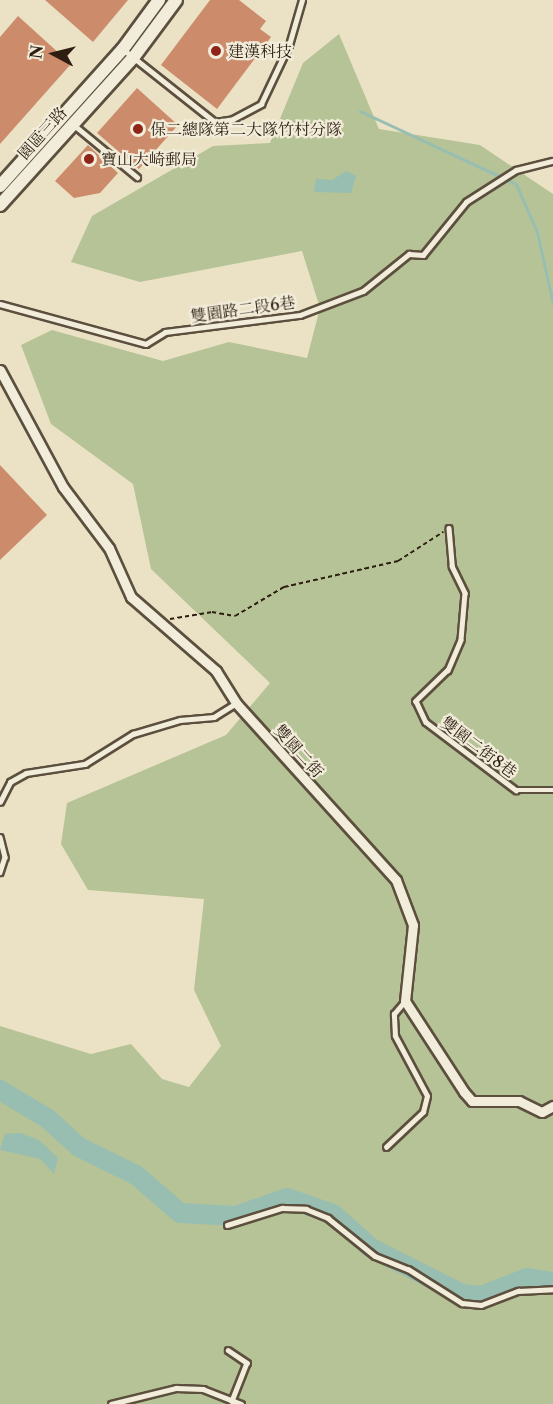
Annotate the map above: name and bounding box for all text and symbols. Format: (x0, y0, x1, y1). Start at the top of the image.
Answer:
north arrow (24, 24, 84, 84)
place label: 建漢科技 (228, 41, 292, 61)
text: N (25, 44, 47, 60)
marker: 建漢科技 (209, 44, 223, 58)
street label: 園區三路 (13, 103, 71, 163)
place label: 保二總隊第二大隊竹村分隊 (150, 119, 342, 139)
marker: 保二總隊第二大隊竹村分隊 (131, 122, 145, 136)
place label: 寶山大崎郵局 (101, 149, 197, 169)
marker: 寶山大崎郵局 (82, 152, 96, 166)
street label: 雙園路二段6巷 (189, 292, 297, 326)
street label: 雙園二街8巷 (437, 712, 521, 782)
street label: 雙園二街 (270, 721, 328, 781)

